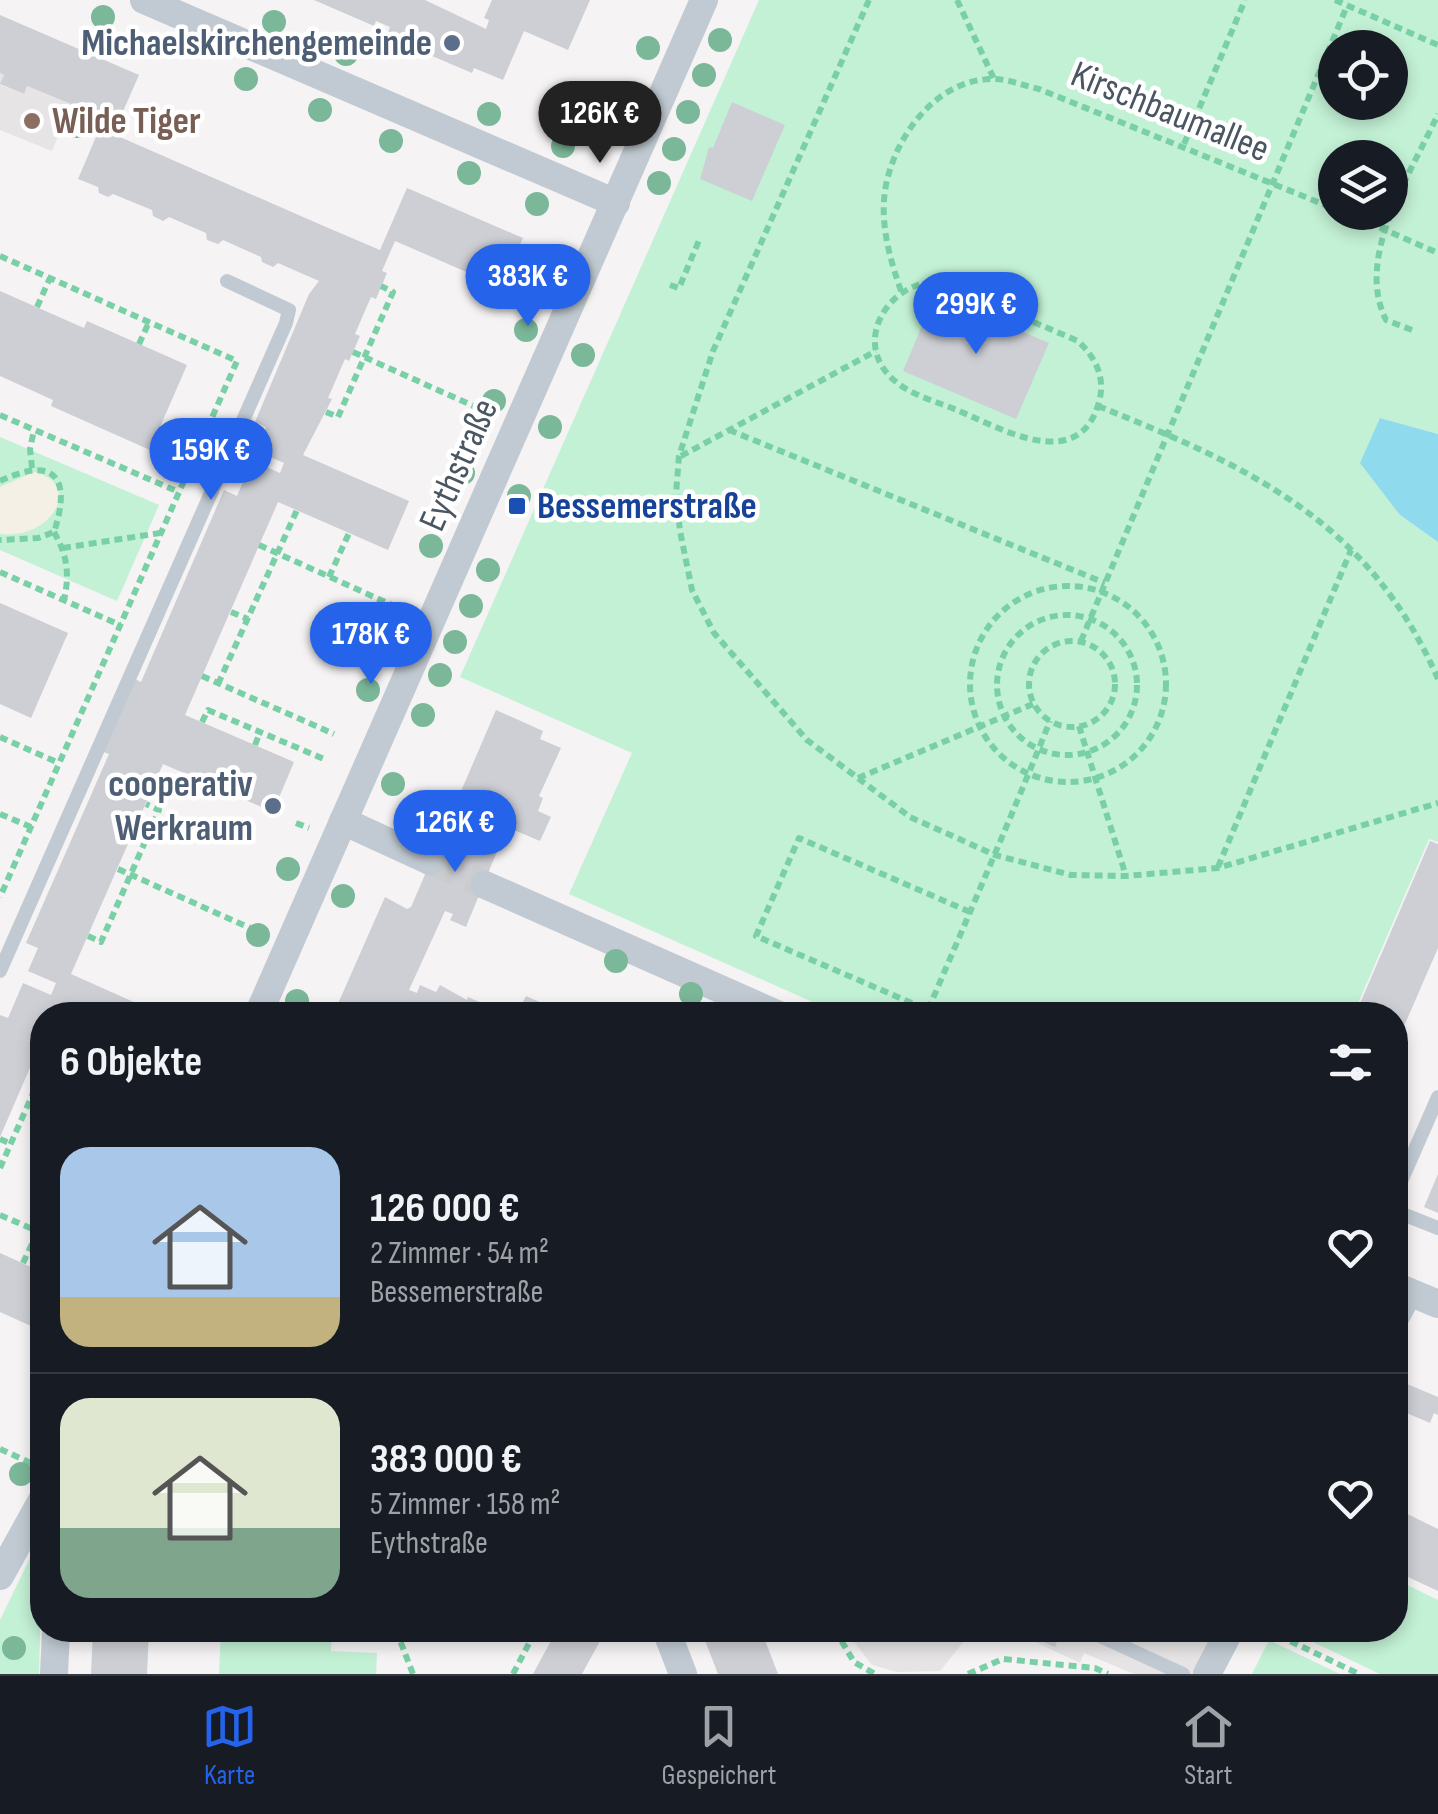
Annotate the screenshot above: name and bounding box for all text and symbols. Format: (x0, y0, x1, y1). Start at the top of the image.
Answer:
place label: Michaelskirchengemeinde (81, 21, 432, 66)
map controls (1318, 30, 1408, 230)
button: locate (1318, 30, 1408, 120)
marker: Michaelskirchengemeinde (441, 32, 463, 54)
street label: Kirschbaumallee (1064, 52, 1276, 172)
pin: 126K € (519, 81, 681, 166)
text: 126K € (560, 94, 640, 133)
place label: Wilde Tiger (52, 99, 201, 144)
marker: Wilde Tiger (21, 110, 43, 132)
button: layers (1318, 140, 1408, 230)
pin: 383K € (447, 244, 609, 329)
text: 383K € (488, 257, 568, 296)
pin: 299K € (895, 272, 1057, 357)
text: 299K € (935, 285, 1017, 324)
street label: Eythstraße (410, 392, 508, 538)
pin: 159K € (130, 418, 292, 503)
text: 159K € (172, 431, 250, 470)
place label: Bessemerstraße (537, 484, 757, 529)
marker: Bessemerstraße (506, 495, 528, 517)
pin: 178K € (290, 602, 452, 687)
text: 178K € (332, 615, 410, 654)
place label: cooperativ Werkraum (108, 762, 253, 851)
pin: 126K € (374, 790, 536, 875)
marker: cooperativ Werkraum (262, 795, 284, 817)
text: 126K € (415, 803, 495, 842)
icon: filters (1323, 1035, 1378, 1090)
text: 6 Objekte (60, 1037, 202, 1088)
text: 126 000 € (370, 1183, 520, 1234)
icon: home (140, 1187, 260, 1307)
icon: heart (1323, 1220, 1378, 1275)
text: 2 Zimmer · 54 m² (370, 1234, 549, 1273)
text: Bessemerstraße (370, 1273, 543, 1312)
text: 383 000 € (370, 1434, 522, 1485)
icon: home (140, 1438, 260, 1558)
icon: heart (1323, 1471, 1378, 1526)
text: 5 Zimmer · 158 m² (370, 1485, 561, 1524)
text: Eythstraße (370, 1524, 488, 1563)
tab: Karte (202, 1699, 257, 1792)
tab: Gespeichert (662, 1699, 776, 1792)
tab: Start (1181, 1699, 1236, 1792)

